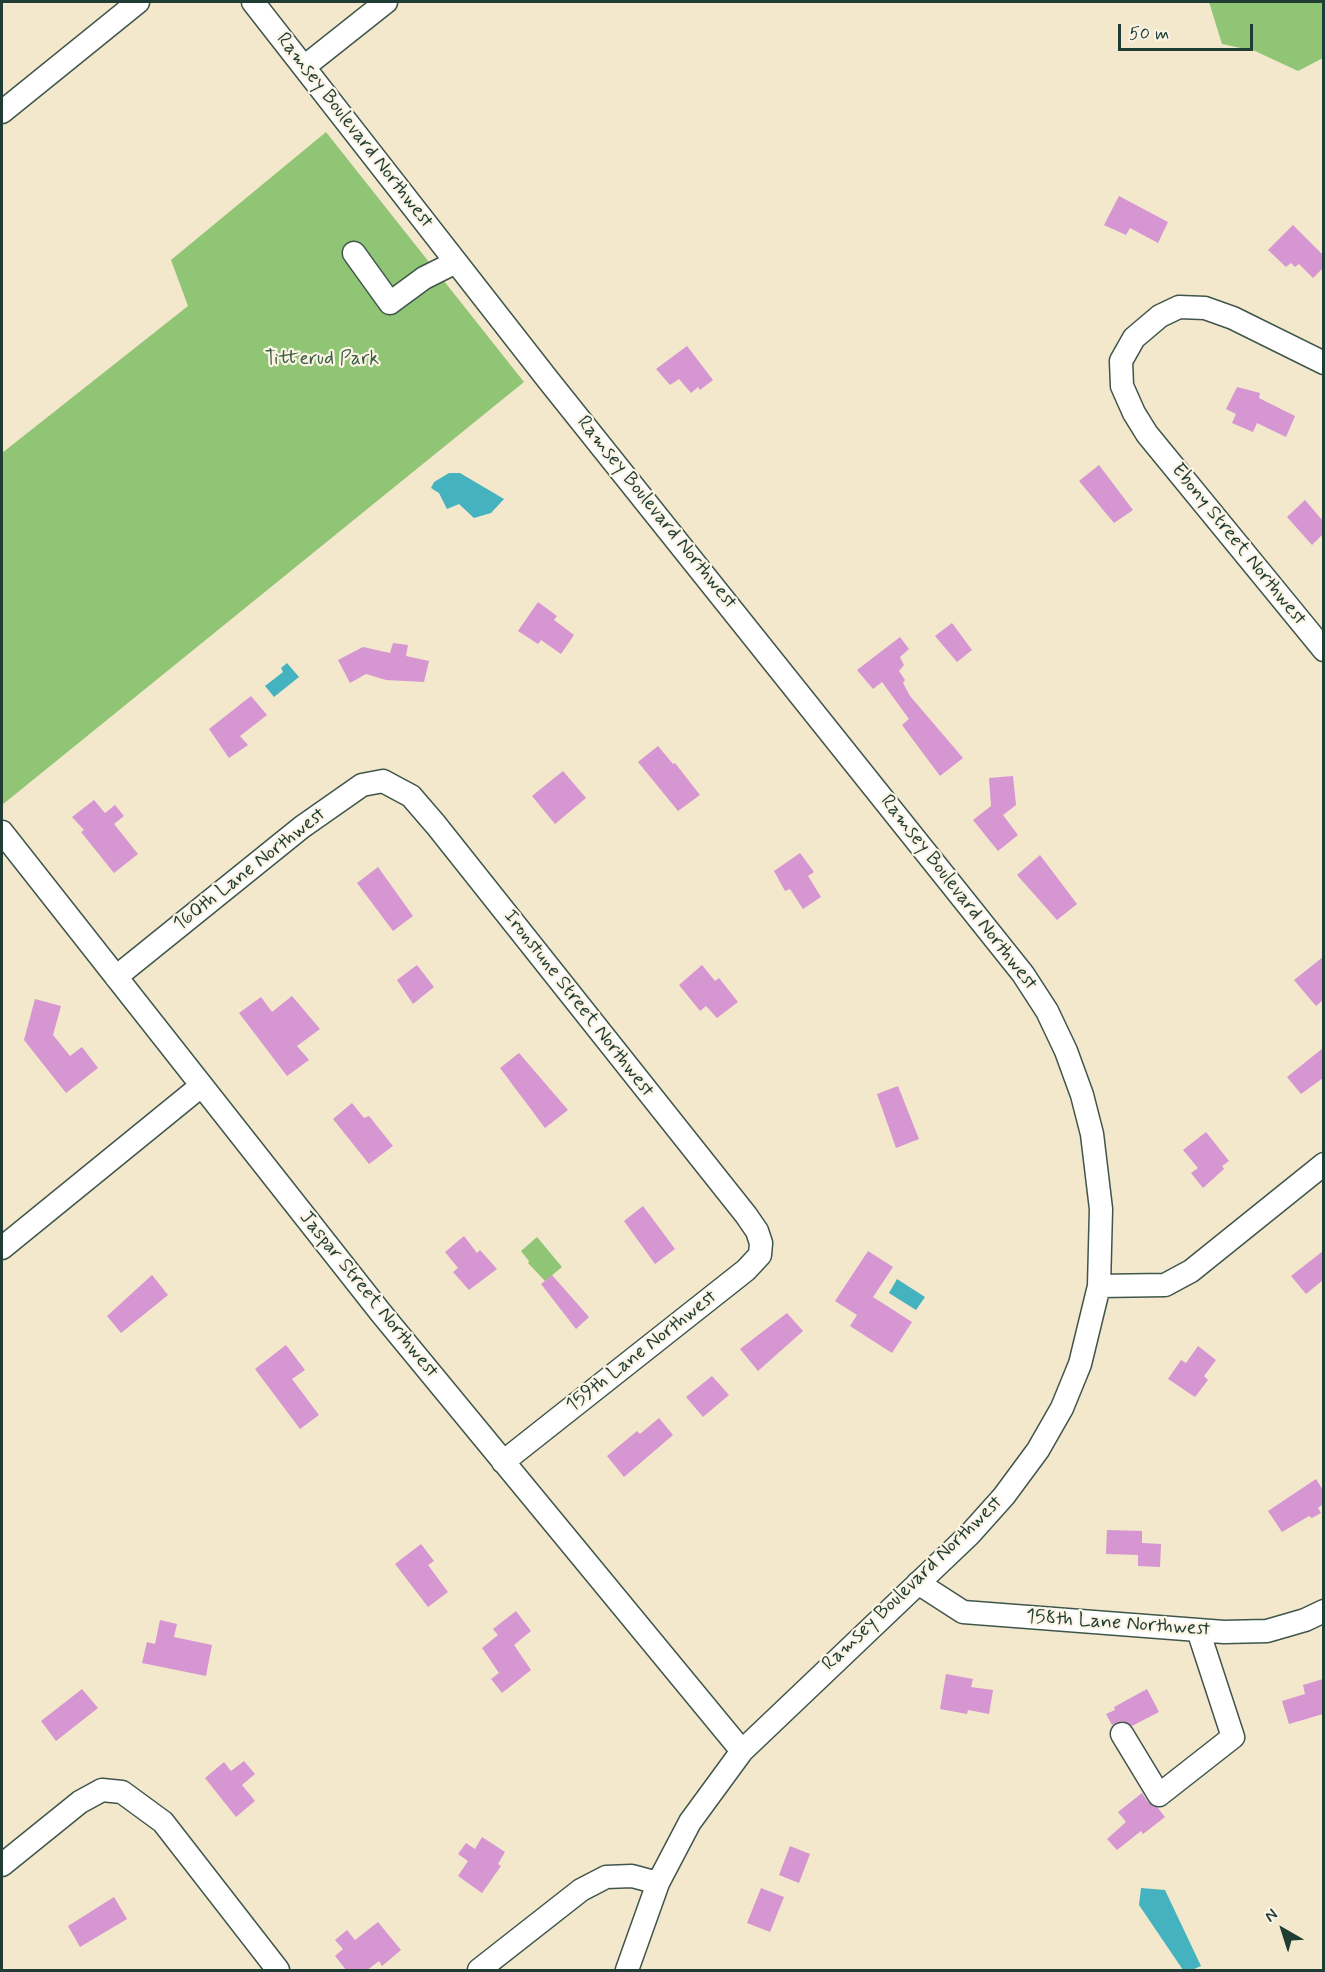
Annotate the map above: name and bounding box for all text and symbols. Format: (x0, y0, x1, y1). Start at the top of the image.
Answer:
scale bar (1121, 12, 1256, 50)
text: 50 m (1129, 22, 1169, 46)
street label: Ramsey Boulevard Northwest (270, 28, 438, 234)
park label: Titterud Park (265, 348, 379, 372)
street label: Ramsey Boulevard Northwest (571, 412, 741, 614)
street label: Ebony Street Northwest (1165, 459, 1311, 631)
street label: Ramsey Boulevard Northwest (874, 790, 1042, 996)
street label: 160th Lane Northwest (169, 803, 331, 937)
street label: Ironstune Street Northwest (497, 906, 659, 1102)
street label: Jaspar Street Northwest (293, 1207, 443, 1383)
street label: 159th Lane Northwest (562, 1286, 722, 1418)
street label: Ramsey Boulevard Northwest (818, 1491, 1008, 1677)
street label: 158th Lane Northwest (1025, 1606, 1211, 1642)
north arrow (1253, 1900, 1313, 1960)
text: N (1261, 1904, 1282, 1927)

